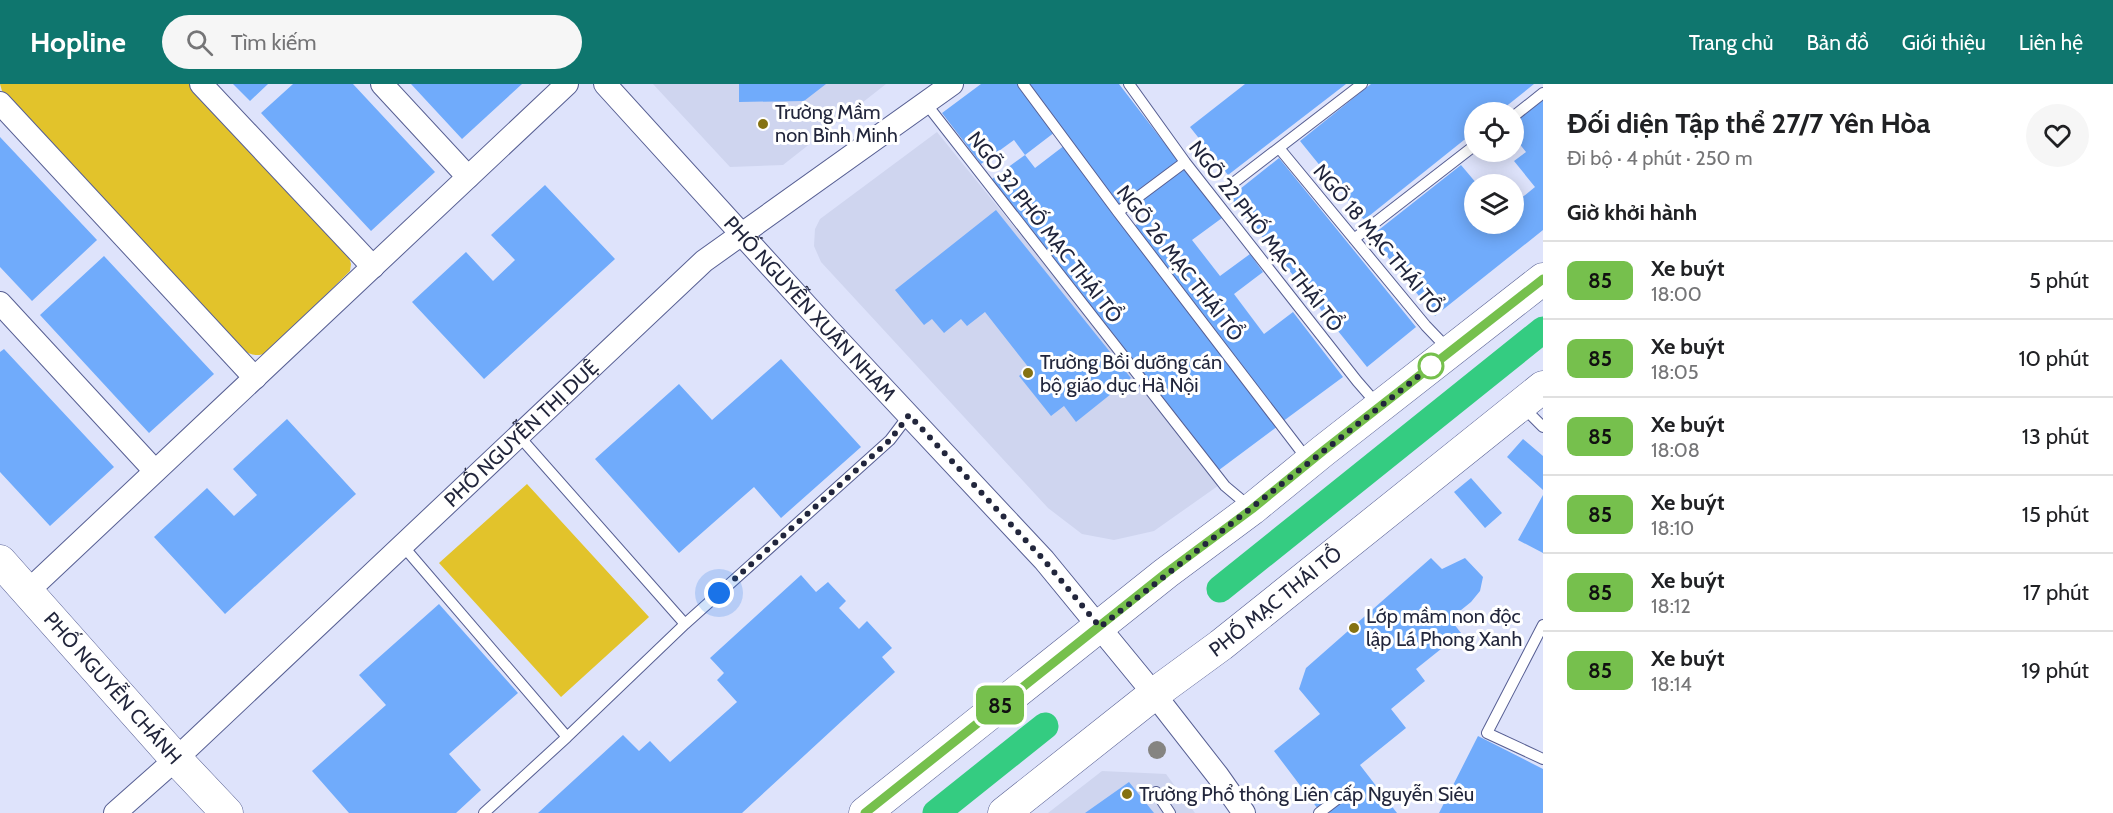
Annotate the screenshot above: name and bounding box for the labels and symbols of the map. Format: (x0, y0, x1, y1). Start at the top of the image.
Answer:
place label: Trường Mầm non Bình Minh (775, 100, 898, 147)
marker: Trường Mầm non Bình Minh (756, 117, 770, 131)
street label: NGÕ 32 PHỐ MẠC THÁI TỔ (963, 125, 1129, 327)
street label: NGÕ 22 PHỐ MẠC THÁI TỔ (1184, 134, 1350, 336)
street label: NGÕ 18 MẠC THÁI TỔ (1308, 158, 1449, 319)
street label: NGÕ 26 MẠC THÁI TỔ (1112, 179, 1250, 346)
street label: PHỐ NGUYỄN XUÂN NHAM (719, 211, 901, 406)
place label: Trường Bồi dưỡng cán bộ giáo dục Hà Nội (1040, 350, 1222, 397)
unlabelled marker (1418, 353, 1444, 379)
street label: PHỐ NGUYỄN THỊ DUỆ (439, 355, 603, 512)
marker: Trường Bồi dưỡng cán bộ giáo dục Hà Nội (1021, 366, 1035, 380)
street label: PHỐ MẠC THÁI TỔ (1204, 540, 1346, 662)
your location (704, 578, 734, 608)
place label: Lớp mầm non độc lập Lá Phong Xanh (1366, 604, 1522, 651)
street label: PHỐ NGUYỄN CHÁNH (39, 607, 187, 769)
marker: Lớp mầm non độc lập Lá Phong Xanh (1347, 621, 1361, 635)
line badge: 85 (973, 686, 1027, 724)
place label: Trường Phổ thông Liên cấp Nguyễn Siêu (1139, 782, 1474, 806)
marker: Trường Phổ thông Liên cấp Nguyễn Siêu (1120, 787, 1134, 801)

